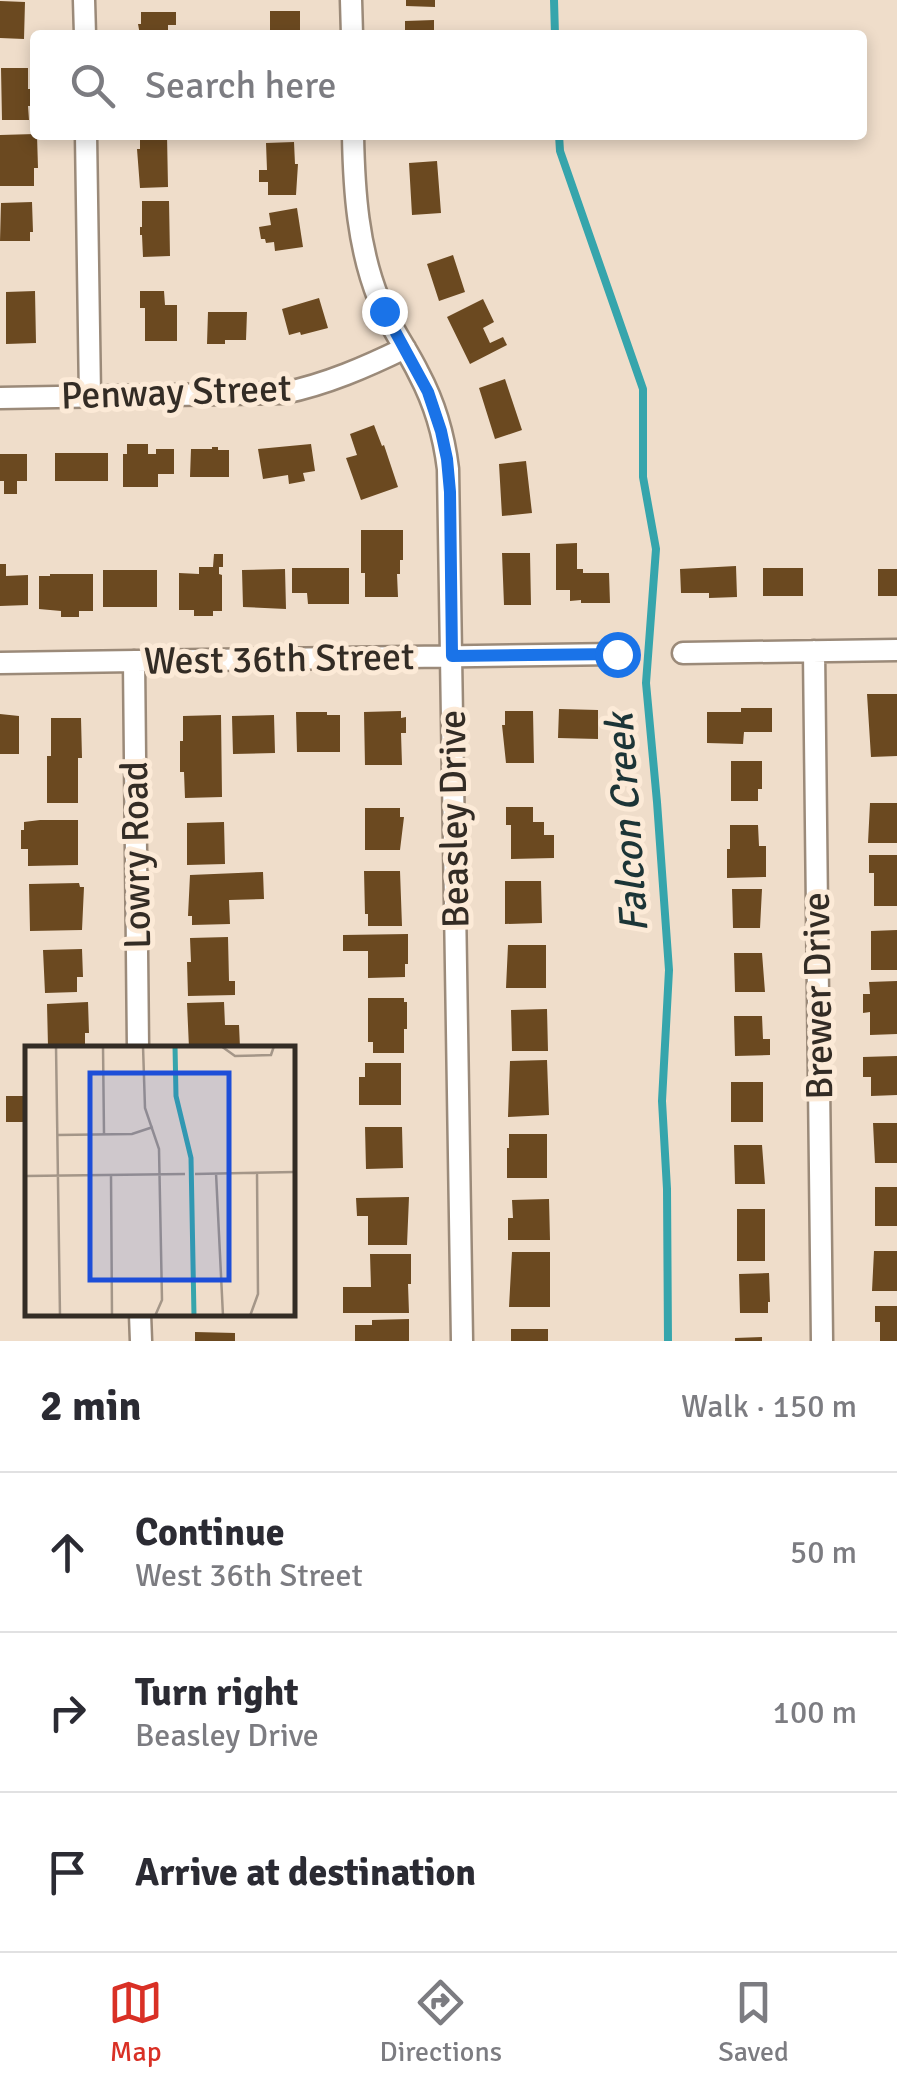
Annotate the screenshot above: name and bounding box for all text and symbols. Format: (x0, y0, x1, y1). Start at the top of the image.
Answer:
search box (30, 30, 867, 140)
icon: search (65, 58, 120, 113)
text: Search here (145, 62, 337, 109)
route end (362, 289, 408, 335)
street label: Penway Street (60, 364, 292, 420)
route start (595, 632, 641, 678)
street label: West 36th Street (143, 633, 415, 685)
street label: Beasley Drive (429, 709, 479, 929)
water label: Falcon Creek (594, 709, 660, 934)
street label: Lowry Road (111, 761, 161, 949)
street label: Brewer Drive (793, 892, 843, 1100)
inset map (25, 1046, 295, 1316)
text: 2 min (40, 1381, 141, 1432)
text: Walk · 150 m (681, 1387, 857, 1426)
text: Continue (135, 1509, 285, 1556)
icon: ahead (40, 1525, 95, 1580)
text: 50 m (790, 1533, 857, 1572)
text: West 36th Street (135, 1556, 363, 1595)
text: Turn right (135, 1669, 299, 1716)
icon: right (40, 1685, 95, 1740)
text: 100 m (773, 1693, 857, 1732)
text: Beasley Drive (135, 1716, 319, 1755)
icon: arrive (40, 1845, 95, 1900)
text: Arrive at destination (135, 1849, 476, 1896)
tab: Map (108, 1975, 163, 2069)
tab: Directions (380, 1975, 502, 2069)
tab: Saved (718, 1975, 789, 2069)

